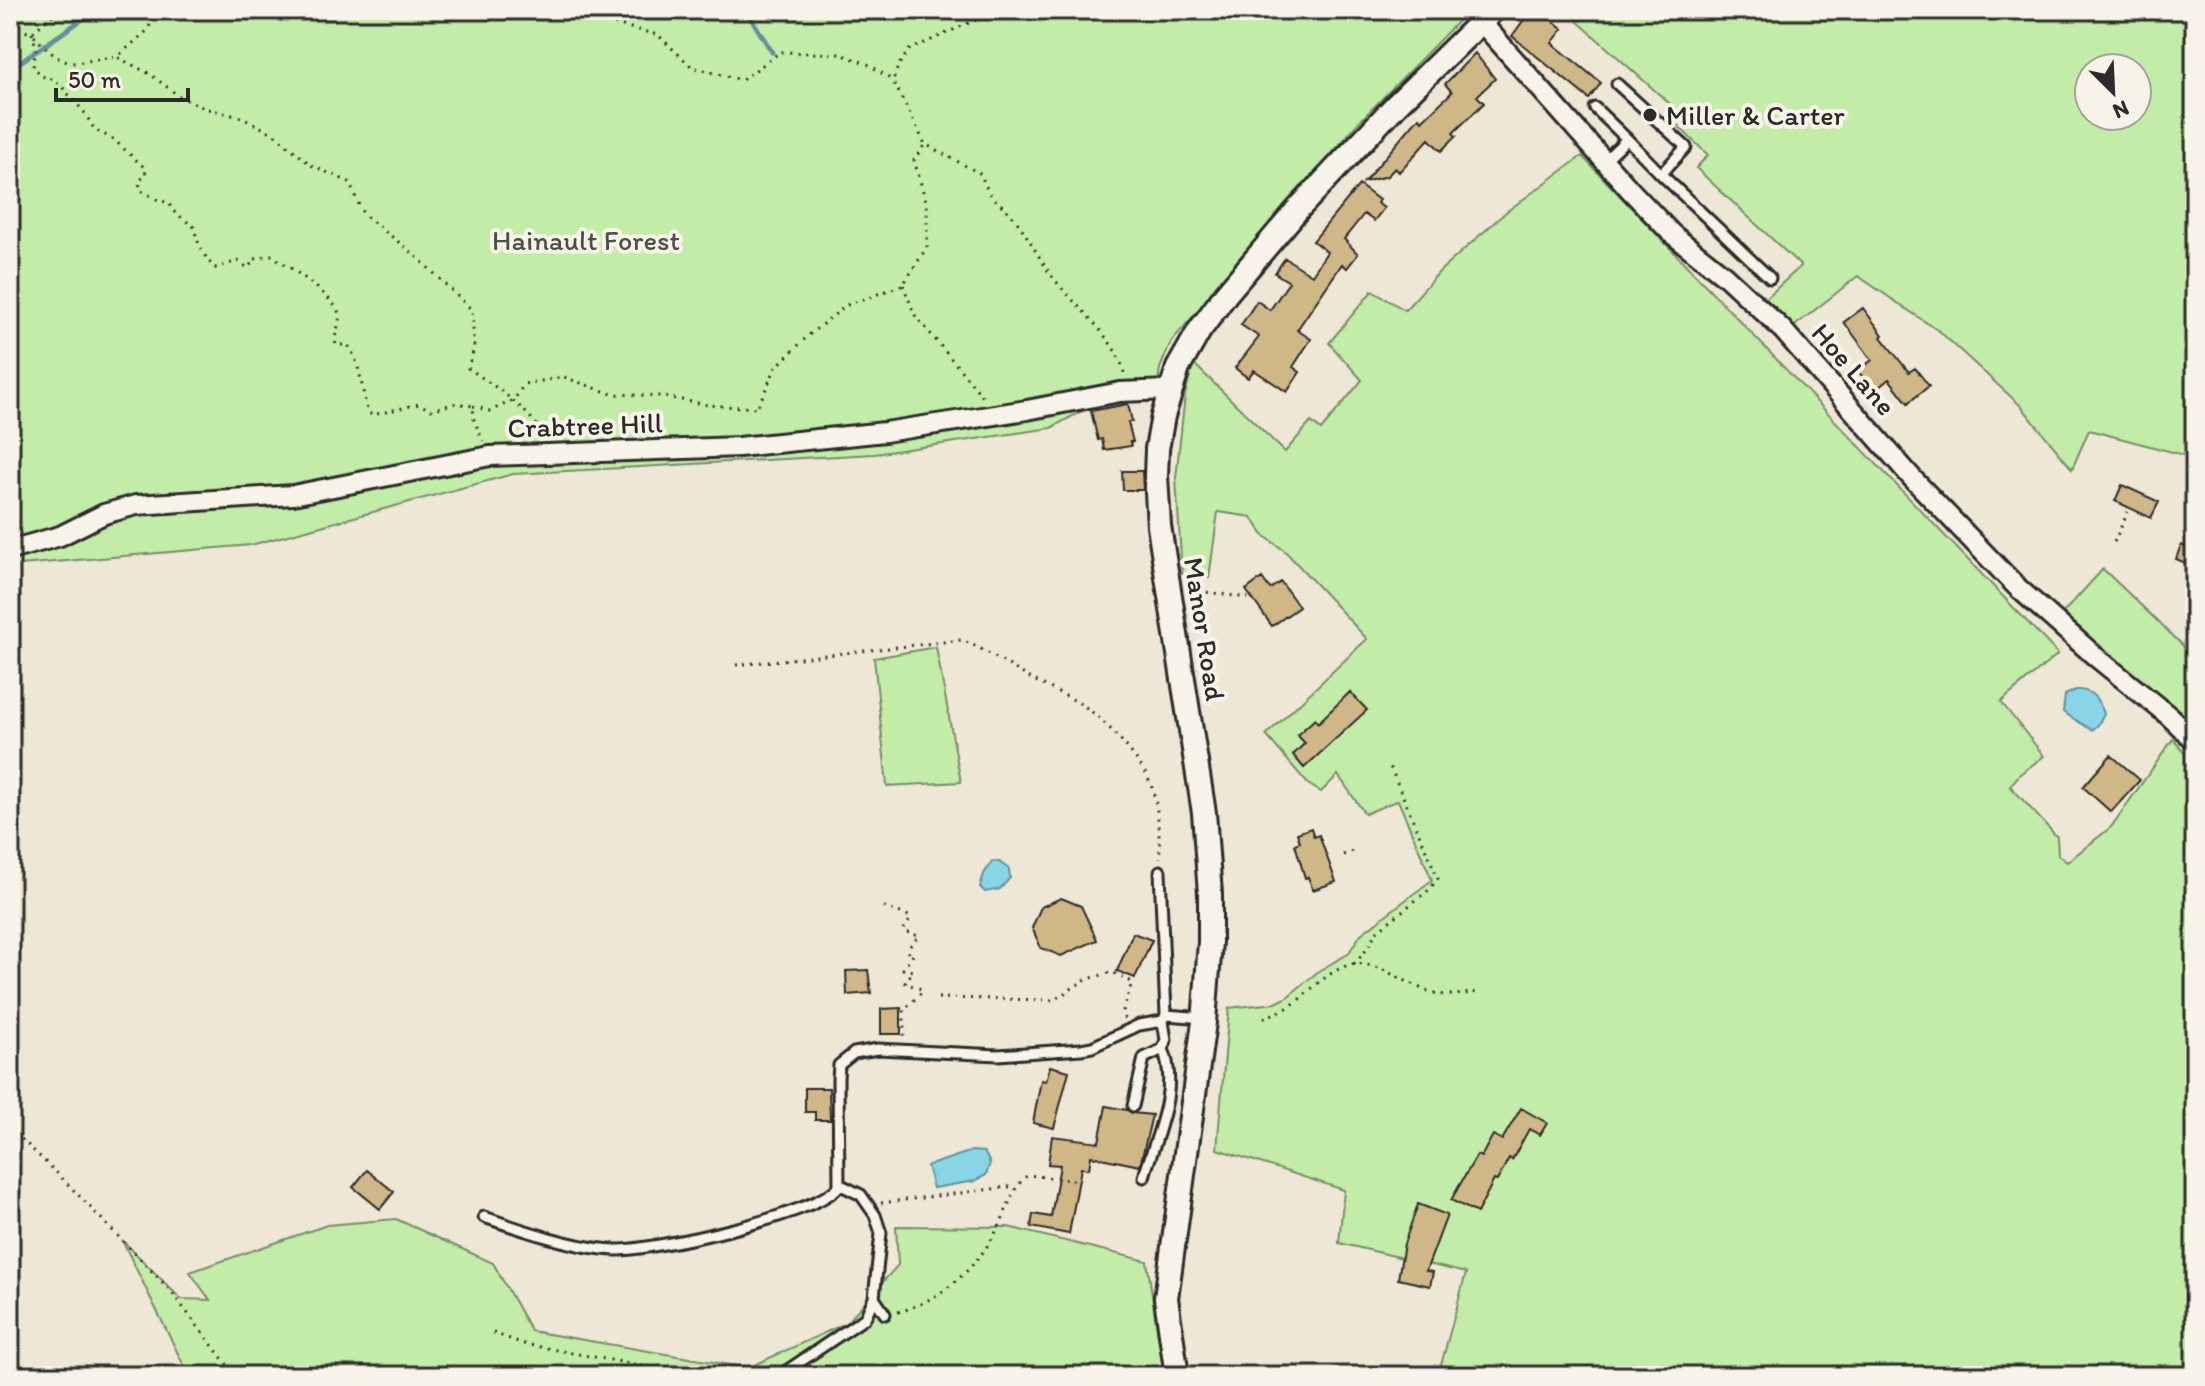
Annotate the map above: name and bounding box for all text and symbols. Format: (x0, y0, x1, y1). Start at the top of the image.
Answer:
scale bar (56, 52, 188, 102)
north arrow (2073, 52, 2153, 132)
text: 50 m (68, 65, 121, 94)
text: N (2109, 94, 2133, 125)
place label: Miller & Carter (1666, 98, 1845, 132)
marker: Miller & Carter (1641, 106, 1659, 124)
park label: Hainault Forest (492, 223, 680, 257)
street label: Hoe Lane (1805, 316, 1903, 422)
street label: Crabtree Hill (507, 405, 663, 445)
street label: Manor Road (1177, 555, 1233, 703)

